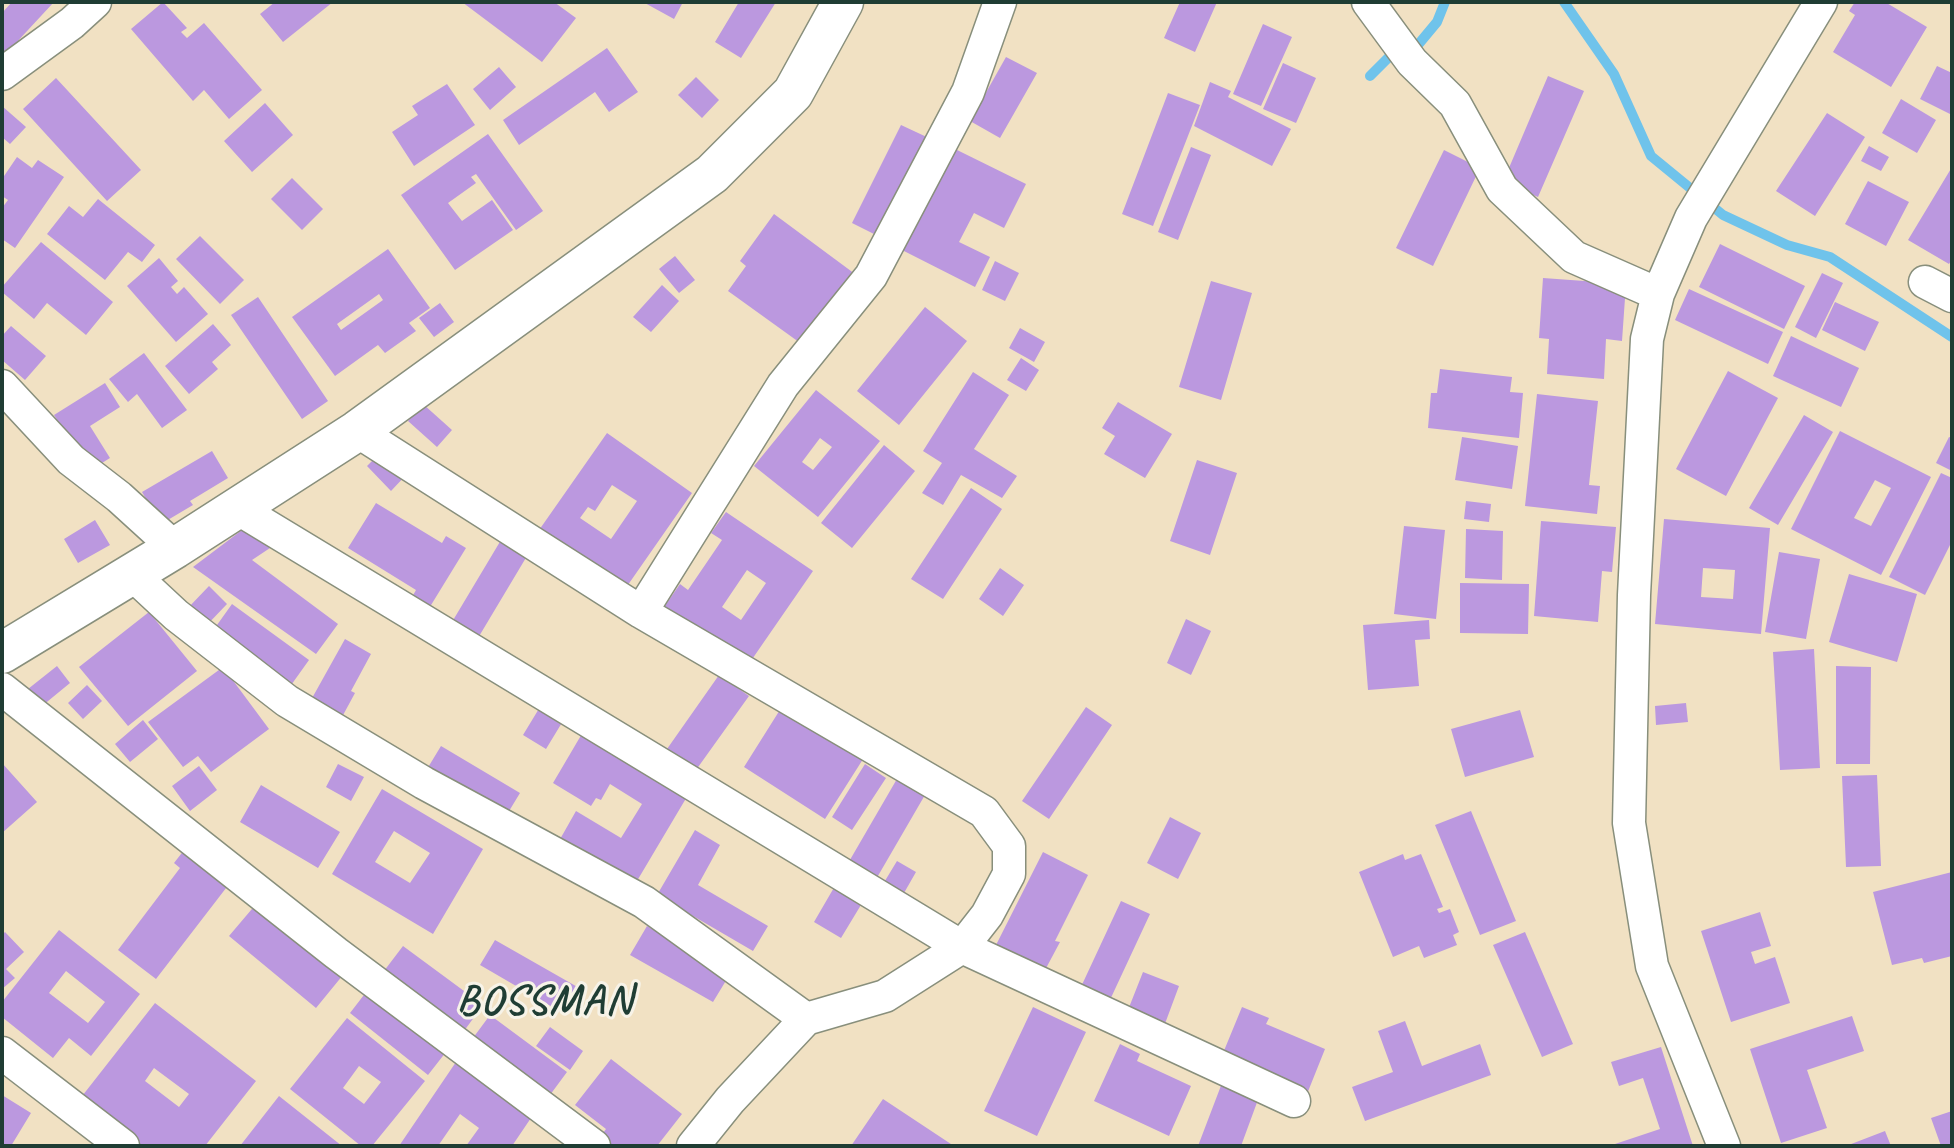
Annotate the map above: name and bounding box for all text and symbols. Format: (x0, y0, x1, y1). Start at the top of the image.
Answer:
district label: BOSSMAN (459, 977, 631, 1027)

